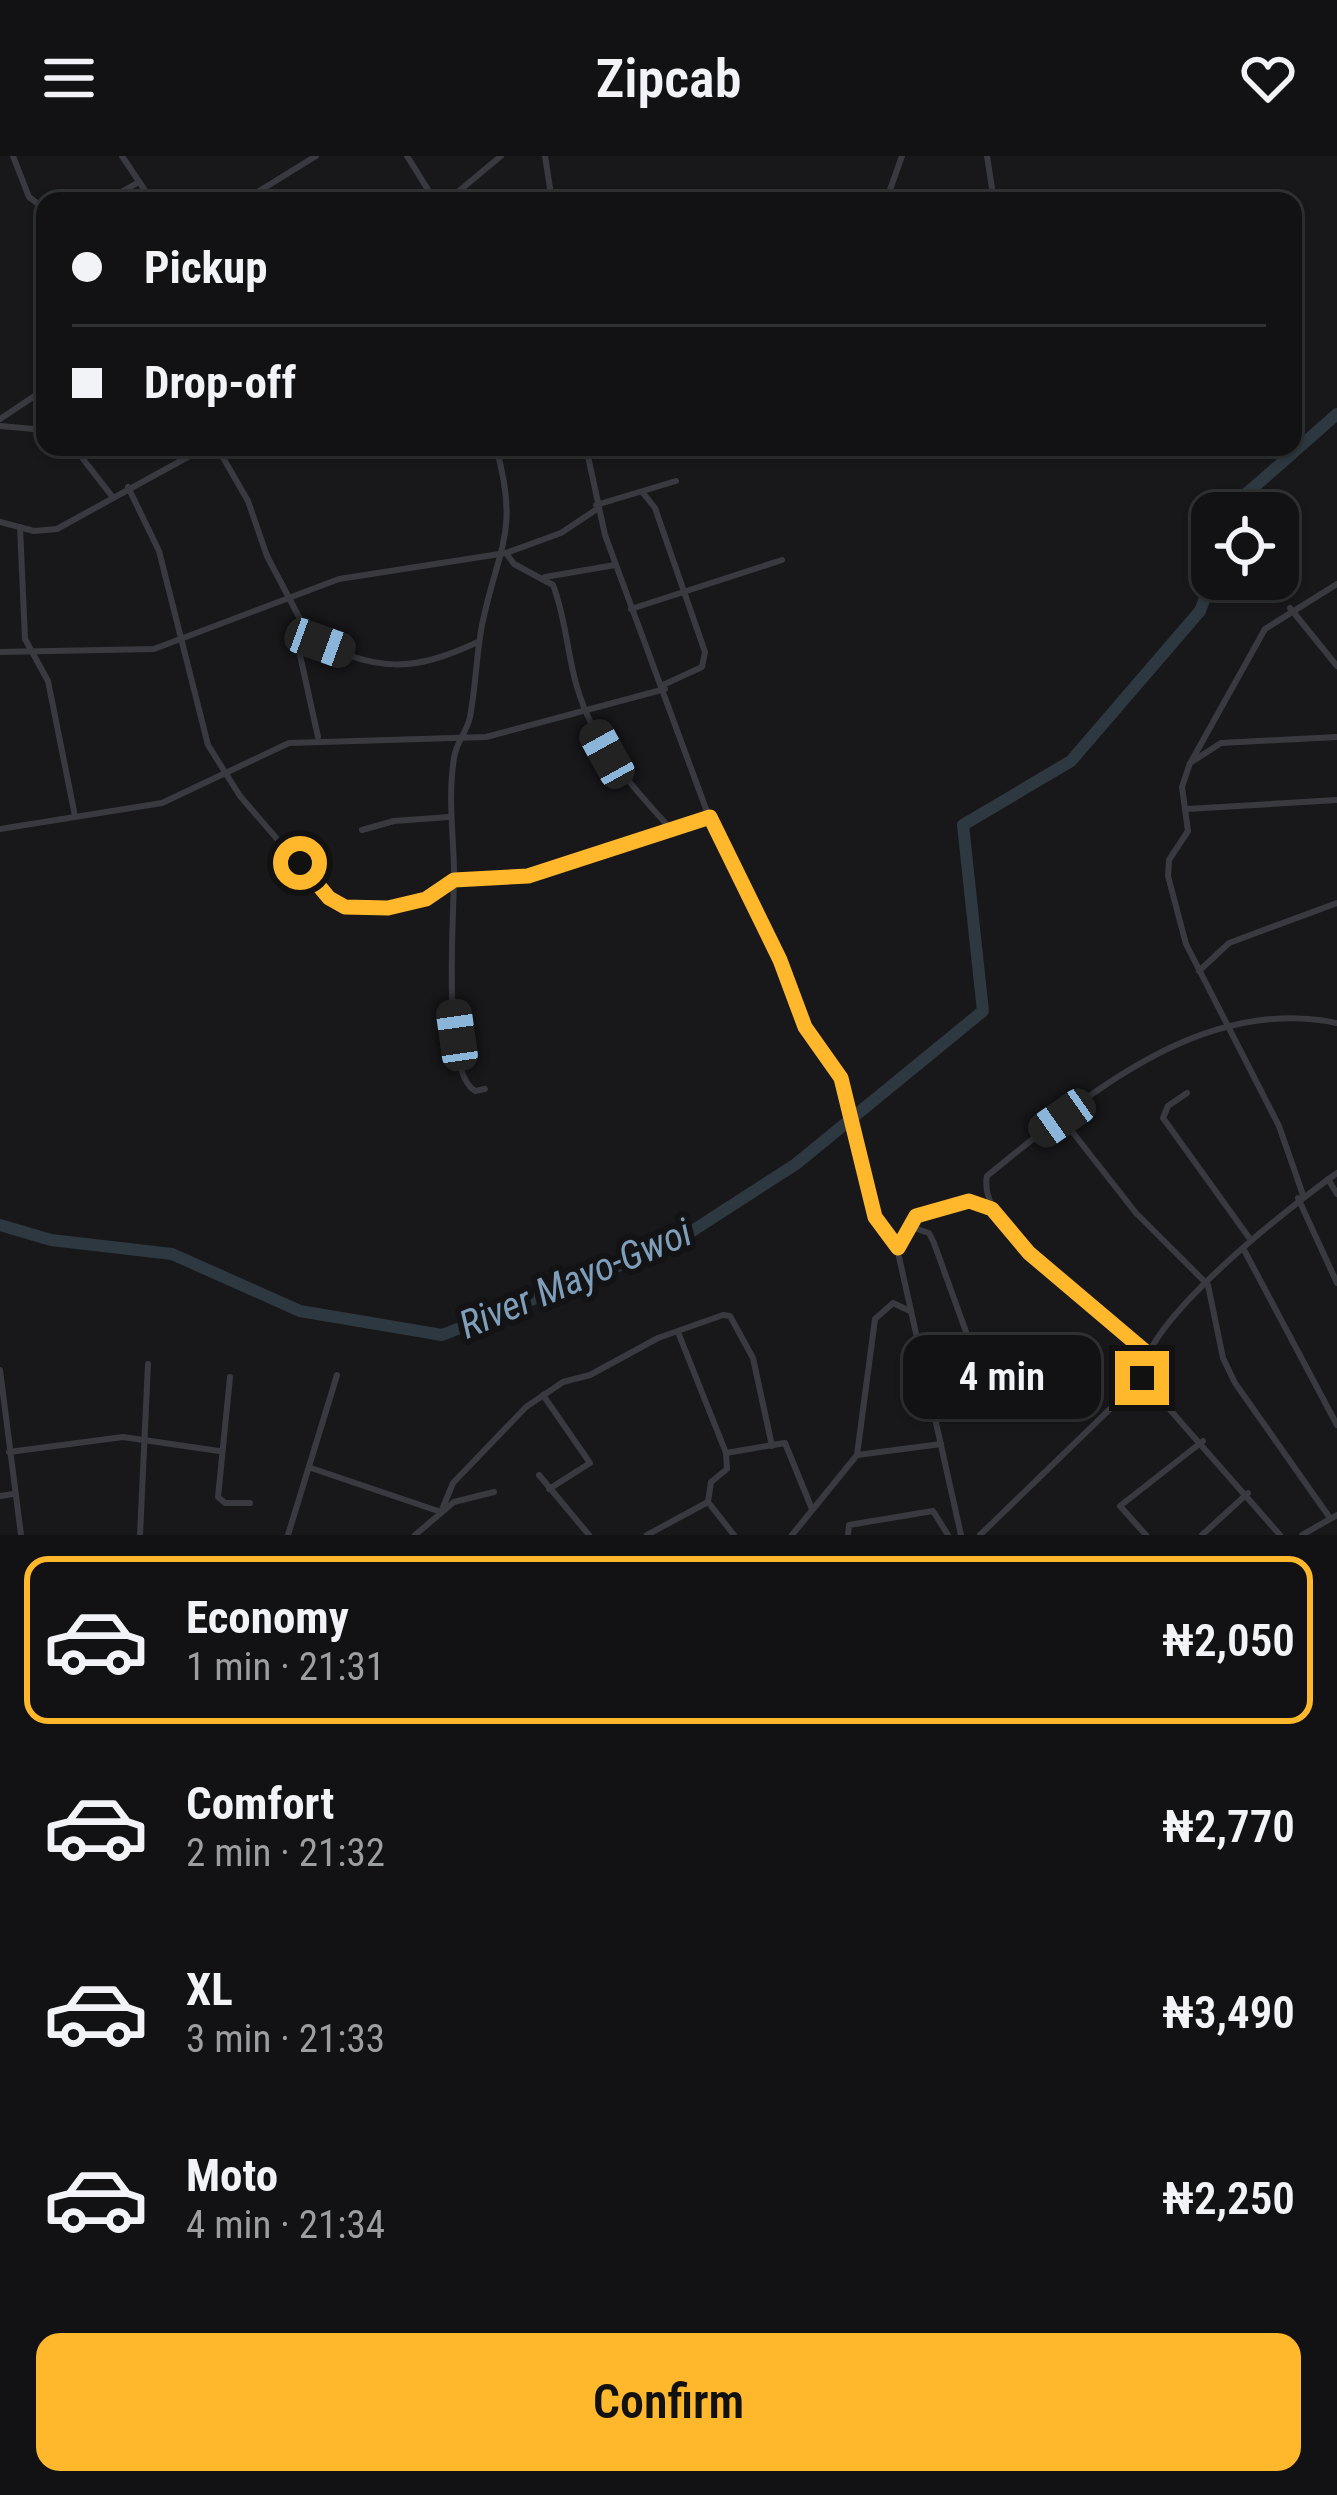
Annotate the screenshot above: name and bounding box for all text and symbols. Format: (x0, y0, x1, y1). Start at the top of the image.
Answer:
icon: menu (36, 45, 102, 111)
icon: heart (1235, 45, 1301, 111)
text: Zipcab (596, 47, 741, 110)
text: Pickup (144, 241, 268, 294)
text: Drop-off (144, 356, 296, 409)
map controls (1191, 492, 1299, 600)
button: locate (1191, 492, 1299, 600)
car (280, 614, 360, 672)
car (574, 714, 640, 794)
route start (273, 836, 327, 890)
car (434, 997, 480, 1073)
car (1022, 1083, 1102, 1153)
water label: River Mayo-Gwoi (452, 1209, 699, 1348)
callout: 4 min (902, 1336, 1100, 1420)
route end (1115, 1351, 1169, 1405)
text: 4 min (959, 1354, 1045, 1400)
icon: car (42, 1586, 150, 1694)
text: Economy (186, 1591, 349, 1644)
text: ₦2,050 (1162, 1614, 1295, 1667)
text: 1 min · 21:31 (186, 1644, 385, 1690)
icon: car (42, 1772, 150, 1880)
text: Comfort (186, 1777, 334, 1830)
text: ₦2,770 (1162, 1800, 1295, 1853)
text: 2 min · 21:32 (186, 1830, 385, 1876)
icon: car (42, 1958, 150, 2066)
text: XL (186, 1963, 233, 2016)
text: ₦3,490 (1162, 1986, 1295, 2039)
text: 3 min · 21:33 (186, 2016, 385, 2062)
icon: car (42, 2144, 150, 2252)
text: Moto (186, 2149, 278, 2202)
text: ₦2,250 (1162, 2172, 1295, 2225)
text: 4 min · 21:34 (186, 2202, 385, 2248)
button: Confirm (36, 2333, 1301, 2471)

